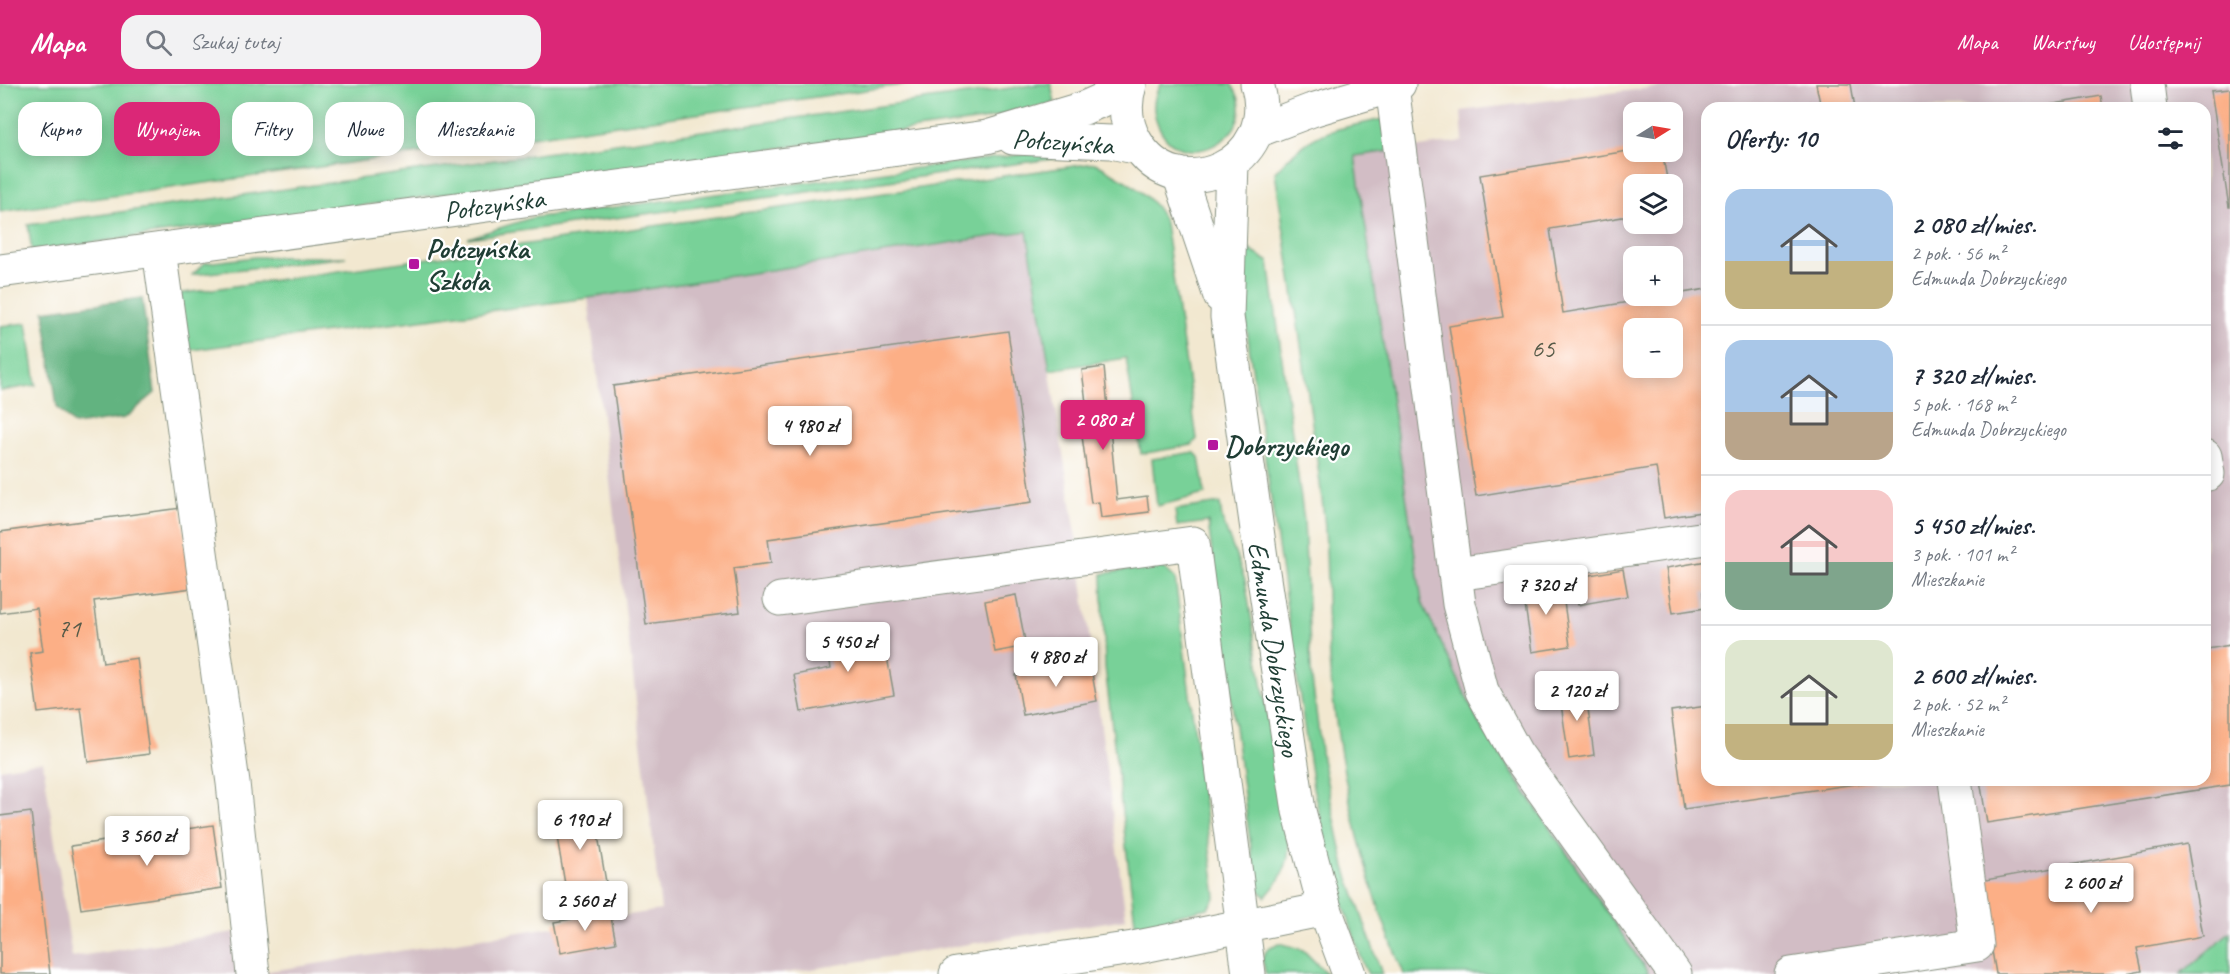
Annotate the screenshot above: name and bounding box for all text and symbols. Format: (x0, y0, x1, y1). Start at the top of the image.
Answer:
search box (121, 15, 541, 69)
text: Mapa (30, 25, 85, 60)
icon: search (142, 26, 175, 59)
text: Szukaj tutaj (190, 28, 280, 56)
text: Mapa (1957, 29, 1998, 55)
text: Warstwy (2031, 29, 2095, 55)
text: Udostępnij (2128, 29, 2200, 55)
chip: Kupno (18, 102, 102, 156)
chip: Wynajem (114, 102, 220, 156)
chip: Filtry (232, 102, 313, 156)
chip: Nowe (325, 102, 404, 156)
chip: Mieszkanie (416, 102, 535, 156)
north arrow (1623, 102, 1683, 162)
map controls (1623, 102, 1683, 378)
street label: Połczyńska (1011, 121, 1116, 163)
text: Oferty: 10 (1725, 122, 1817, 155)
icon: filters (2154, 122, 2187, 155)
button: layers (1623, 174, 1683, 234)
street label: Połczyńska (442, 180, 548, 229)
text: 2 080 zł/mies. (1911, 208, 2036, 241)
icon: home (1773, 213, 1845, 285)
place label: Połczyńska Szkoła (426, 231, 531, 298)
text: 2 pok. · 56 m² (1911, 241, 2005, 266)
button: + (1623, 246, 1683, 306)
marker: Połczyńska Szkoła (407, 257, 421, 271)
text: Edmunda Dobrzyckiego (1911, 266, 2066, 291)
button: − (1623, 318, 1683, 378)
house number: 65 (1531, 332, 1556, 365)
text: 7 320 zł/mies. (1911, 359, 2036, 392)
icon: home (1773, 364, 1845, 436)
text: 5 pok. · 168 m² (1911, 392, 2014, 417)
pin: 2 080 zł (1041, 400, 1165, 451)
pin: 4 980 zł (748, 406, 872, 457)
text: 2 080 zł (1075, 407, 1131, 432)
text: 4 980 zł (782, 413, 838, 438)
text: Edmunda Dobrzyckiego (1911, 417, 2066, 442)
place label: Dobrzyckiego (1225, 428, 1350, 463)
marker: Dobrzyckiego (1206, 438, 1220, 452)
text: 5 450 zł/mies. (1911, 509, 2035, 542)
icon: home (1773, 514, 1845, 586)
street label: Edmunda Dobrzyckiego (1240, 539, 1309, 761)
text: 3 pok. · 101 m² (1911, 542, 2014, 567)
pin: 7 320 zł (1484, 565, 1608, 616)
text: Mieszkanie (1911, 567, 1984, 592)
text: 7 320 zł (1518, 572, 1574, 597)
house number: 71 (57, 612, 82, 645)
pin: 5 450 zł (786, 622, 910, 673)
text: 5 450 zł (820, 629, 876, 654)
pin: 4 880 zł (994, 637, 1118, 688)
text: 4 880 zł (1028, 644, 1084, 669)
text: 2 600 zł/mies. (1911, 659, 2036, 692)
icon: home (1773, 664, 1845, 736)
pin: 2 120 zł (1515, 671, 1639, 722)
text: 2 120 zł (1549, 678, 1605, 703)
text: 2 pok. · 52 m² (1911, 692, 2005, 717)
text: Mieszkanie (1911, 717, 1984, 742)
pin: 6 190 zł (518, 800, 642, 851)
text: 6 190 zł (552, 807, 608, 832)
pin: 3 560 zł (85, 816, 209, 867)
text: 3 560 zł (119, 823, 175, 848)
pin: 2 600 zł (2029, 863, 2153, 914)
text: 2 600 zł (2063, 870, 2119, 895)
pin: 2 560 zł (523, 881, 647, 932)
text: 2 560 zł (557, 888, 613, 913)

